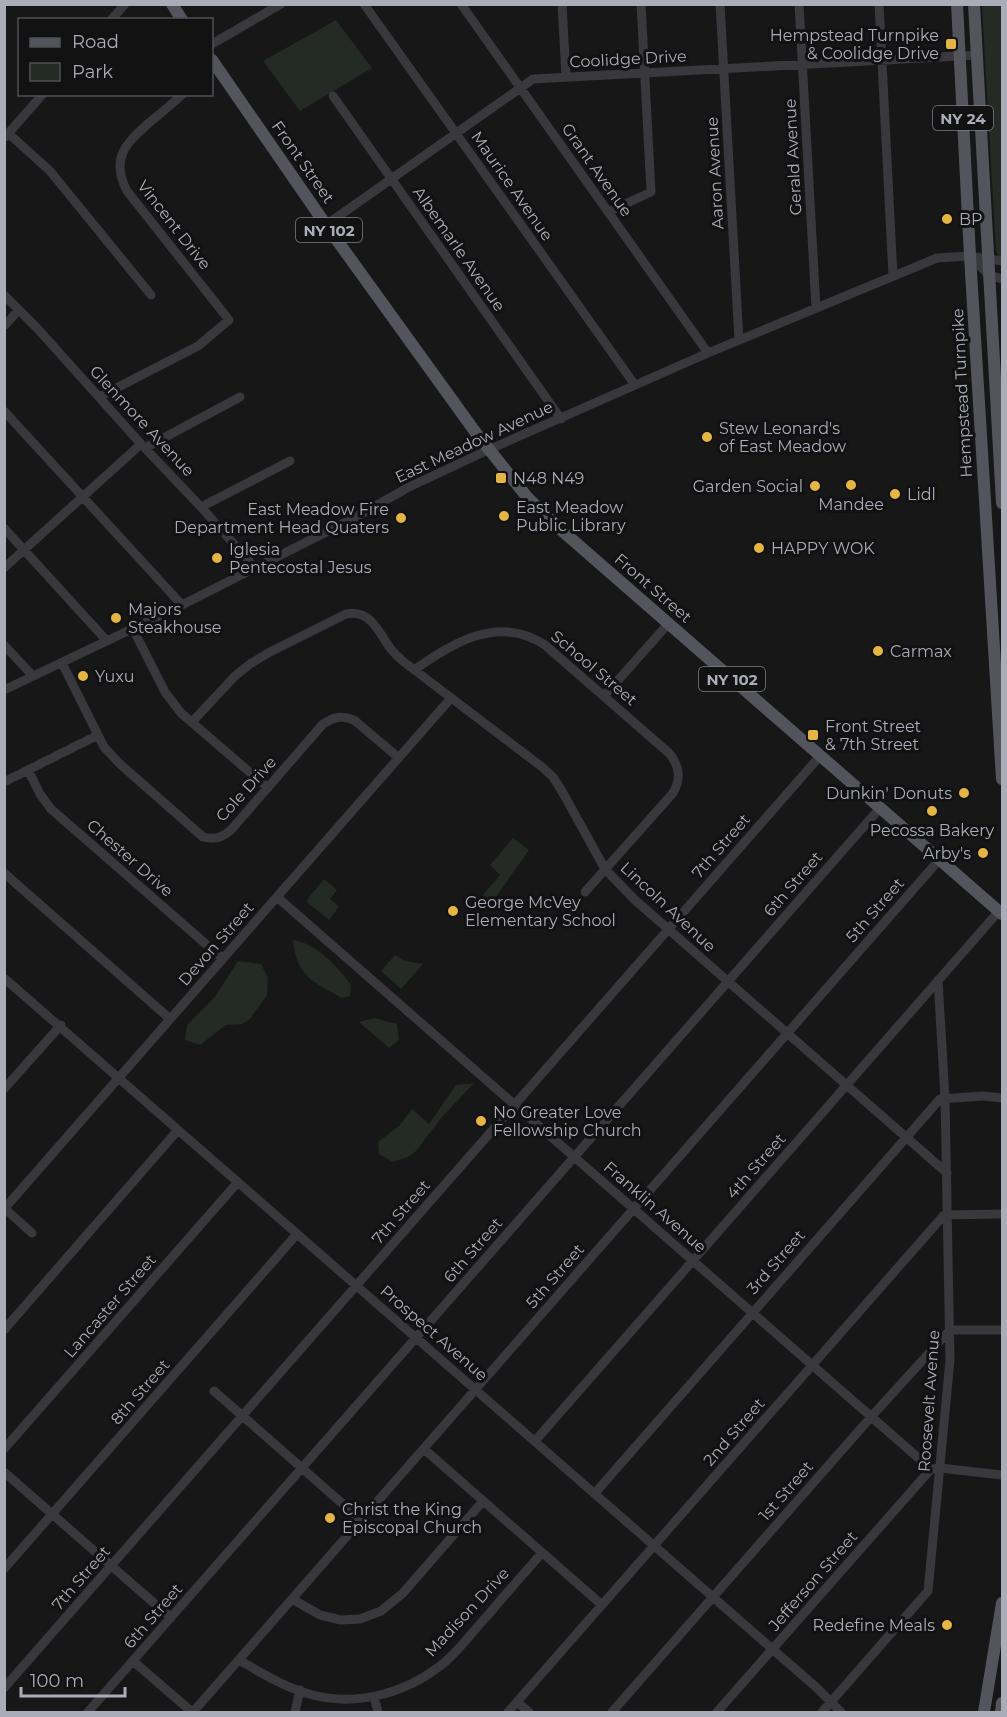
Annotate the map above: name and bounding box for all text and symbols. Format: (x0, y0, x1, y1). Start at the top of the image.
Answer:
legend (18, 18, 213, 96)
place label: Hempstead Turnpike & Coolidge Drive (770, 26, 939, 63)
text: Road (72, 31, 119, 53)
marker: Hempstead Turnpike & Coolidge Drive (944, 37, 958, 51)
street label: Coolidge Drive (569, 46, 687, 72)
text: Park (72, 61, 113, 83)
street label: Gerald Avenue (780, 98, 806, 216)
road number: NY 24 (933, 106, 993, 130)
street label: Aaron Avenue (703, 116, 727, 230)
street label: Front Street (268, 117, 339, 207)
street label: Grant Avenue (558, 120, 636, 220)
street label: Maurice Avenue (467, 128, 557, 244)
street label: Vincent Drive (133, 177, 215, 273)
street label: Albemarle Avenue (409, 183, 509, 315)
place label: BP (959, 210, 983, 229)
marker: BP (940, 212, 954, 226)
road number: NY 102 (296, 218, 362, 242)
street label: Hempstead Turnpike (948, 308, 976, 478)
street label: Glenmore Avenue (86, 362, 198, 480)
street label: East Meadow Avenue (392, 397, 556, 487)
place label: Stew Leonard's of East Meadow (719, 419, 846, 456)
marker: Stew Leonard's of East Meadow (700, 430, 714, 444)
place label: N48 N49 (513, 469, 584, 488)
marker: N48 N49 (494, 471, 508, 485)
place label: Garden Social (693, 477, 803, 496)
marker: Mandee (844, 478, 858, 492)
marker: Garden Social (808, 479, 822, 493)
place label: Lidl (907, 485, 936, 504)
marker: Lidl (888, 487, 902, 501)
place label: Mandee (818, 495, 884, 514)
place label: East Meadow Public Library (516, 498, 626, 535)
place label: East Meadow Fire Department Head Quaters (174, 500, 389, 537)
marker: East Meadow Public Library (497, 509, 511, 523)
marker: East Meadow Fire Department Head Quaters (394, 511, 408, 525)
place label: HAPPY WOK (771, 539, 875, 558)
place label: Iglesia Pentecostal Jesus (229, 540, 372, 577)
marker: HAPPY WOK (752, 541, 766, 555)
street label: Front Street (611, 549, 696, 627)
marker: Iglesia Pentecostal Jesus (210, 551, 224, 565)
place label: Majors Steakhouse (128, 600, 222, 637)
marker: Majors Steakhouse (109, 611, 123, 625)
street label: School Street (547, 626, 641, 710)
place label: Carmax (890, 642, 952, 661)
marker: Carmax (871, 644, 885, 658)
place label: Yuxu (95, 667, 135, 686)
road number: NY 102 (699, 667, 765, 691)
marker: Yuxu (76, 669, 90, 683)
place label: Front Street & 7th Street (825, 717, 922, 754)
marker: Front Street & 7th Street (806, 728, 820, 742)
street label: Cole Drive (212, 753, 280, 825)
place label: Dunkin' Donuts (826, 784, 952, 803)
marker: Dunkin' Donuts (957, 786, 971, 800)
marker: Pecossa Bakery (925, 804, 939, 818)
street label: 7th Street (688, 810, 754, 882)
street label: Chester Drive (83, 815, 177, 901)
place label: Pecossa Bakery (870, 821, 995, 840)
place label: Arby's (923, 844, 971, 863)
marker: Arby's (976, 846, 990, 860)
street label: 6th Street (760, 847, 827, 920)
street label: Lincoln Avenue (616, 858, 720, 956)
street label: 5th Street (842, 874, 908, 946)
place label: George McVey Elementary School (465, 893, 616, 930)
street label: Devon Street (175, 898, 258, 990)
marker: George McVey Elementary School (446, 904, 460, 918)
place label: No Greater Love Fellowship Church (493, 1103, 642, 1140)
marker: No Greater Love Fellowship Church (474, 1114, 488, 1128)
street label: 4th Street (722, 1129, 790, 1203)
street label: Franklin Avenue (600, 1157, 710, 1257)
street label: 7th Street (368, 1176, 434, 1248)
street label: 6th Street (440, 1213, 507, 1286)
street label: 3rd Street (743, 1226, 809, 1298)
street label: 5th Street (522, 1240, 588, 1312)
street label: Lancaster Street (60, 1250, 160, 1362)
street label: Prospect Avenue (376, 1281, 492, 1385)
street label: Roosevelt Avenue (915, 1329, 943, 1473)
street label: 8th Street (107, 1355, 174, 1428)
street label: 2nd Street (699, 1394, 769, 1470)
street label: 1st Street (755, 1457, 817, 1525)
place label: Christ the King Episcopal Church (342, 1500, 482, 1537)
marker: Christ the King Episcopal Church (323, 1511, 337, 1525)
street label: Jefferson Street (764, 1527, 862, 1635)
street label: 7th Street (48, 1542, 114, 1614)
street label: Madison Drive (421, 1564, 513, 1660)
street label: 6th Street (120, 1579, 187, 1652)
place label: Redefine Meals (813, 1616, 935, 1635)
marker: Redefine Meals (940, 1618, 954, 1632)
scale bar (21, 1660, 124, 1698)
text: 100 m (30, 1670, 84, 1692)

